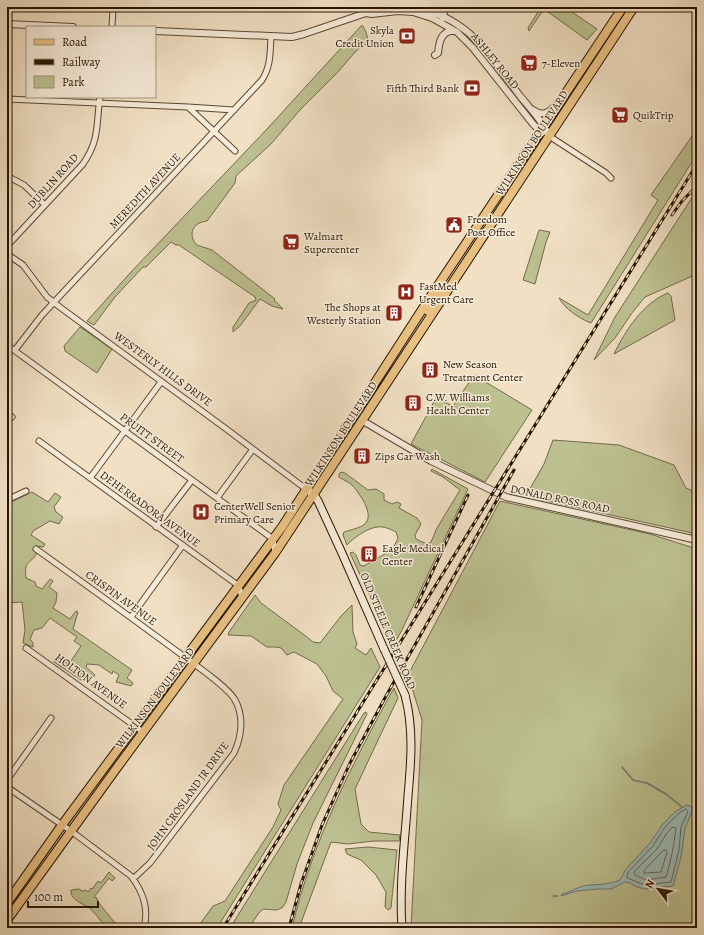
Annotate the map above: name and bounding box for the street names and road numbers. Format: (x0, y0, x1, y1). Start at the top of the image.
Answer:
street label: ASHLEY ROAD (467, 29, 523, 93)
street label: WILKINSON BOULEVARD (492, 87, 572, 199)
street label: DUBLIN ROAD (24, 150, 82, 212)
street label: MEREDITH AVENUE (106, 150, 184, 232)
street label: WESTERLY HILLS DRIVE (110, 328, 215, 410)
street label: WILKINSON BOULEVARD (301, 378, 381, 490)
street label: PRUITT STREET (117, 410, 187, 466)
street label: DEHERRADORA AVENUE (97, 467, 203, 551)
street label: DONALD ROSS ROAD (509, 481, 611, 517)
street label: CRISPIN AVENUE (82, 567, 160, 629)
street label: OLD STEELE CREEK ROAD (357, 570, 420, 692)
street label: WILKINSON BOULEVARD (112, 644, 198, 752)
street label: HOLTON AVENUE (52, 650, 130, 712)
street label: JOHN CROSLAND JR DRIVE (144, 739, 232, 853)

